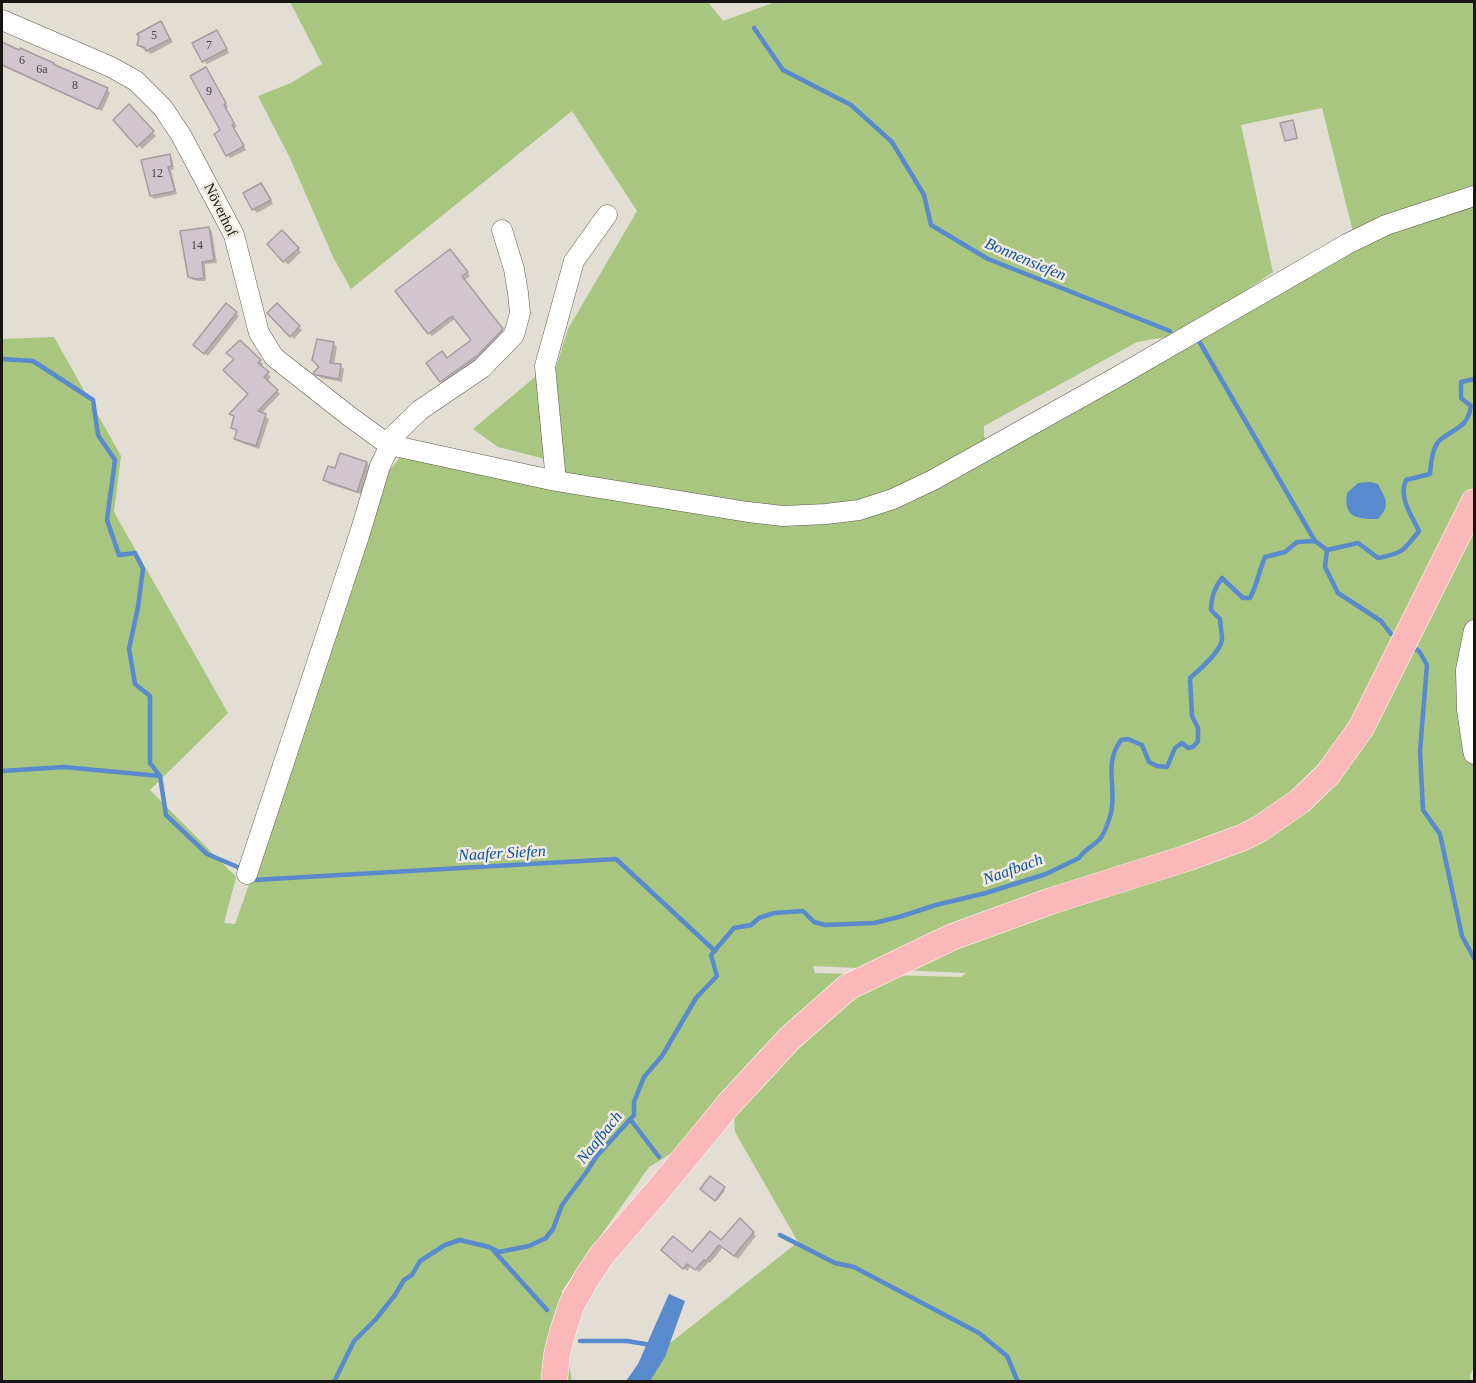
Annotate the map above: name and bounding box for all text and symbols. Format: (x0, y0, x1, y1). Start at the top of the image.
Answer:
house number: 5 (151, 29, 157, 43)
house number: 7 (206, 39, 212, 53)
house number: 6 (19, 54, 25, 68)
house number: 6a (36, 63, 48, 77)
house number: 8 (72, 79, 78, 93)
house number: 9 (206, 85, 212, 99)
house number: 12 (151, 167, 163, 181)
street label: Növerhof (199, 180, 241, 240)
water label: Bonnensiefen (982, 234, 1068, 286)
house number: 14 (191, 239, 203, 253)
water label: Naafer Siefen (458, 842, 546, 866)
water label: Naafbach (980, 850, 1046, 890)
water label: Naafbach (573, 1108, 627, 1168)

